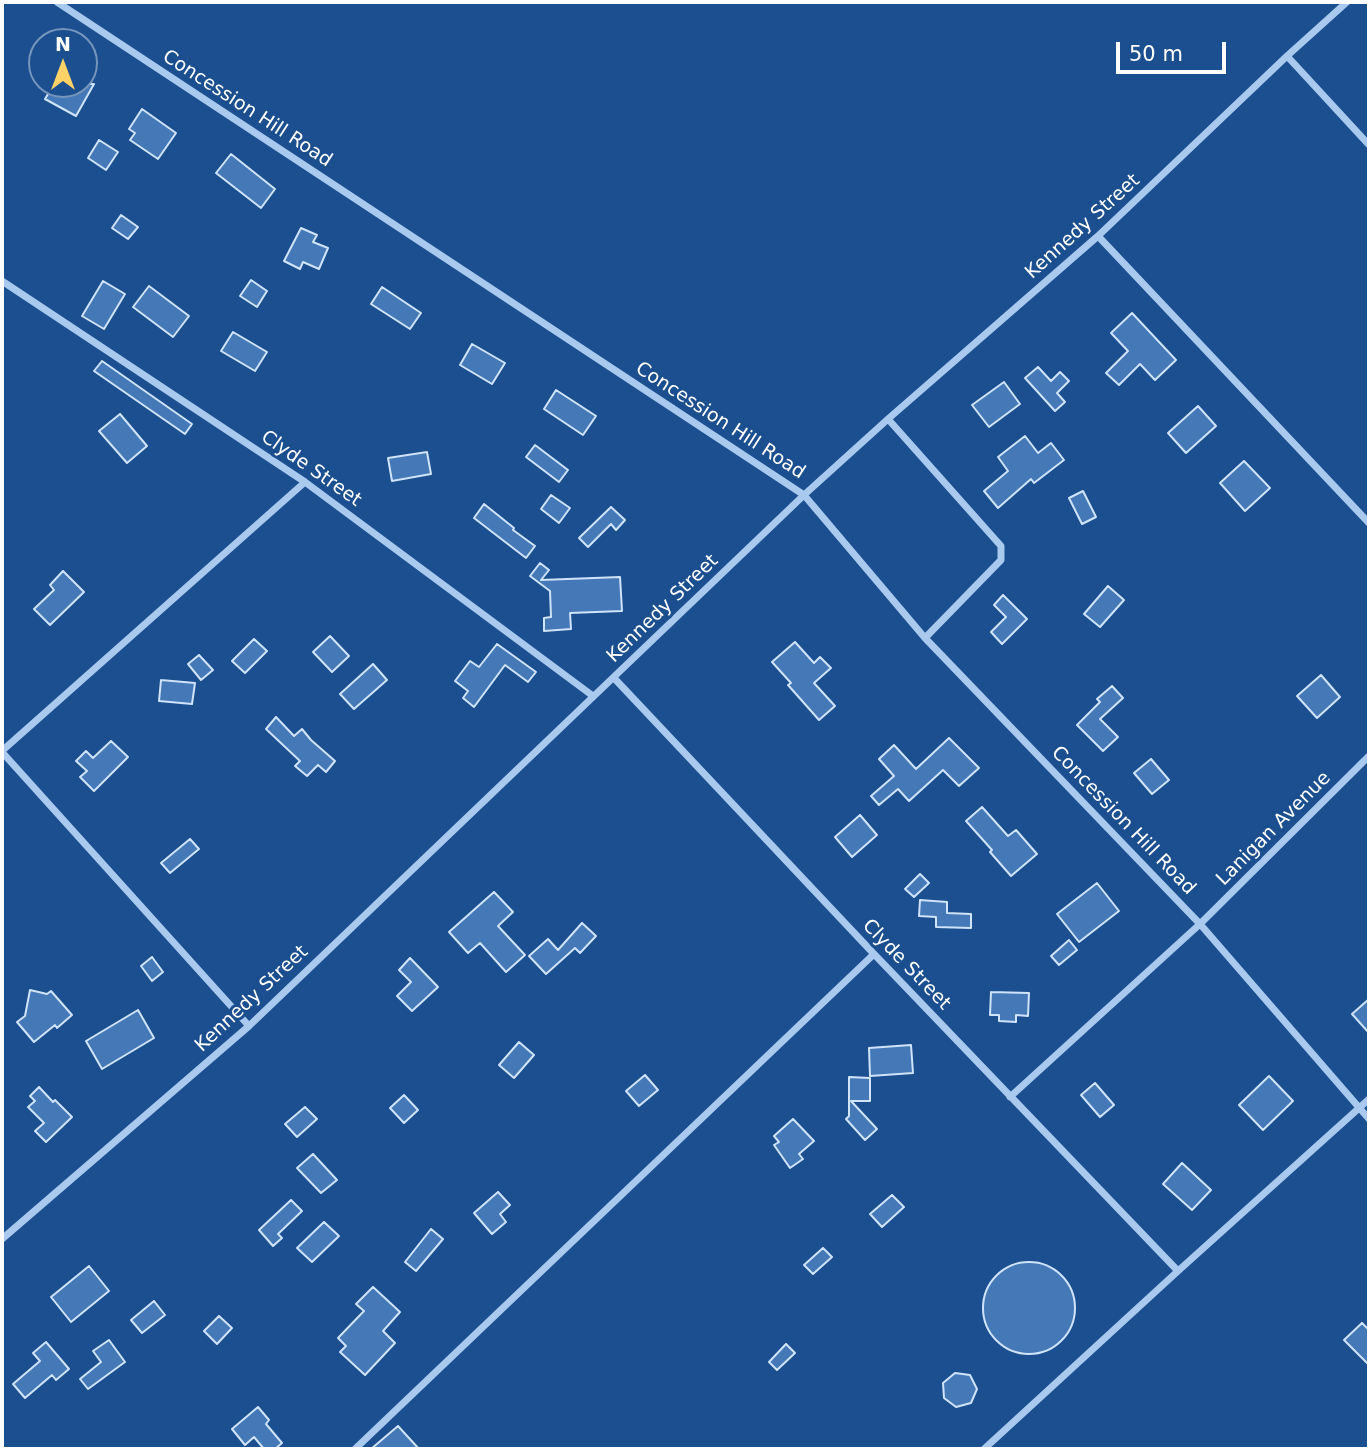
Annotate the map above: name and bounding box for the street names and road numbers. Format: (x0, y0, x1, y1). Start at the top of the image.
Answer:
street label: Concession Hill Road (158, 46, 336, 172)
street label: Kennedy Street (1021, 170, 1145, 284)
street label: Concession Hill Road (631, 358, 809, 484)
street label: Clyde Street (256, 426, 366, 512)
street label: Kennedy Street (603, 550, 723, 668)
street label: Concession Hill Road (1046, 742, 1200, 900)
street label: Lanigan Avenue (1212, 767, 1336, 891)
street label: Clyde Street (857, 915, 955, 1015)
street label: Kennedy Street (191, 941, 313, 1057)

